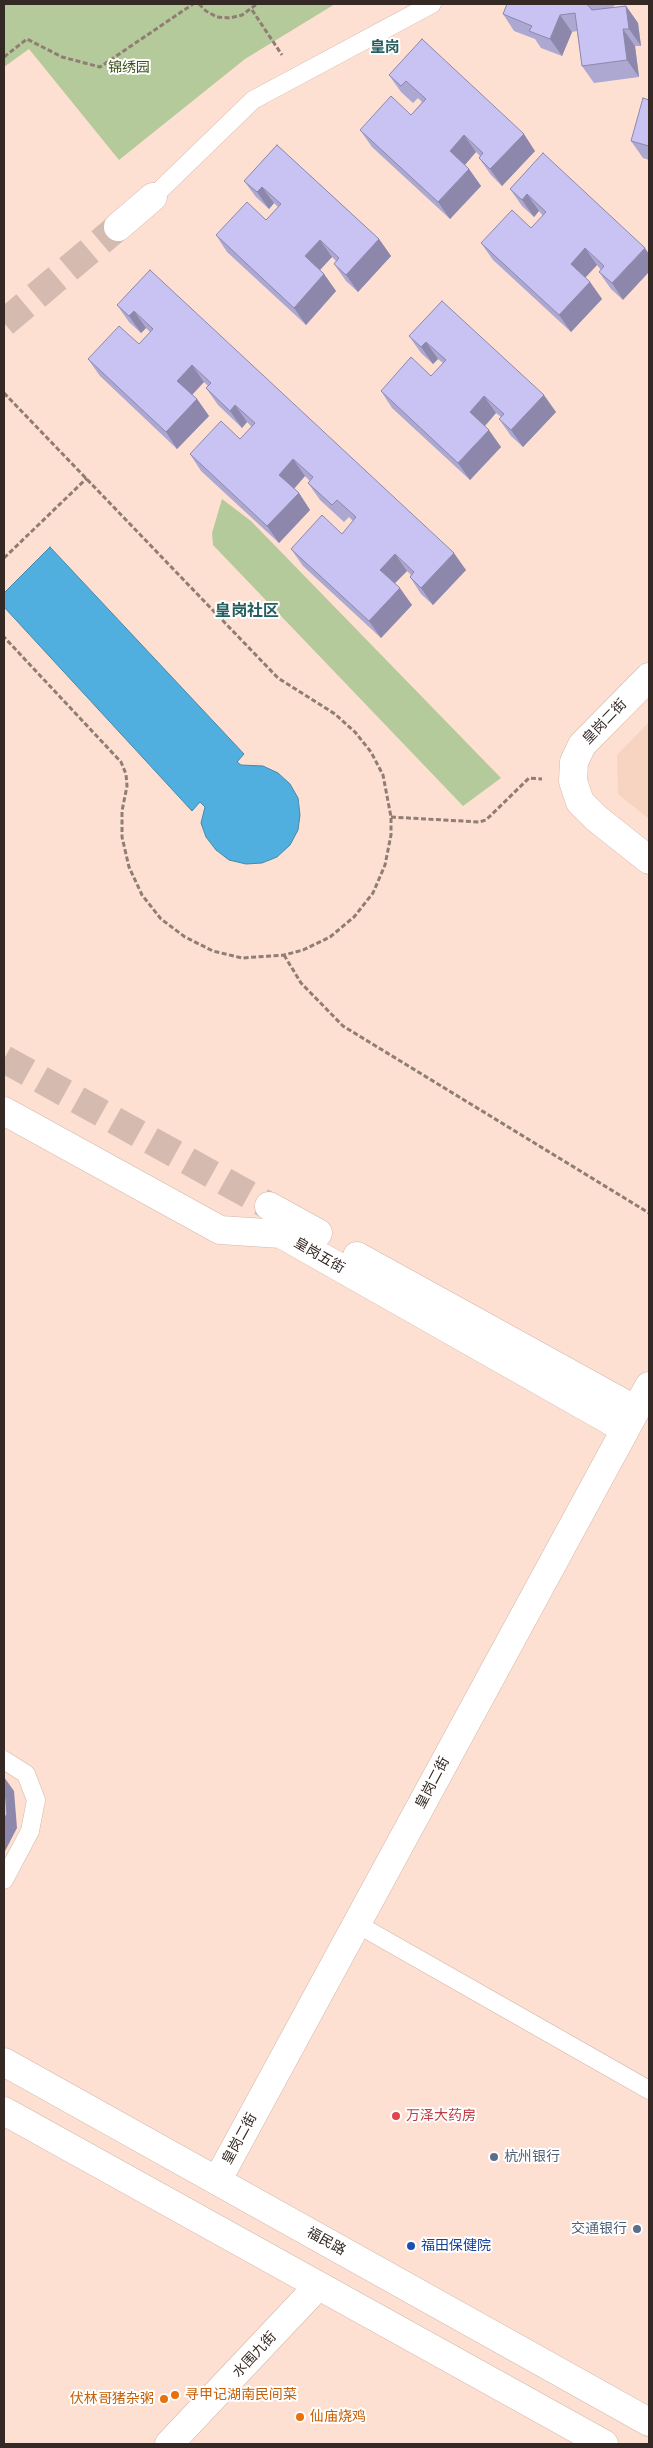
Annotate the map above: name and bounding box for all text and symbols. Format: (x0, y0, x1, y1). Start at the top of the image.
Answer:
district label: 皇岗 (370, 39, 400, 57)
park label: 锦绣园 (108, 60, 150, 76)
district label: 皇岗社区 (215, 602, 279, 622)
street label: 皇岗二街 (580, 696, 630, 748)
street label: 皇岗五街 (291, 1235, 347, 1277)
street label: 皇岗二街 (412, 1754, 454, 1812)
place label: 万泽大药房 (406, 2108, 476, 2124)
street label: 皇岗二街 (219, 2110, 261, 2168)
marker: 万泽大药房 (390, 2110, 402, 2122)
place label: 杭州银行 (504, 2149, 560, 2165)
marker: 杭州银行 (488, 2151, 500, 2163)
place label: 交通银行 (571, 2221, 627, 2237)
marker: 交通银行 (631, 2223, 643, 2235)
street label: 福民路 (304, 2224, 348, 2260)
place label: 福田保健院 (421, 2238, 491, 2254)
marker: 福田保健院 (405, 2240, 417, 2252)
street label: 水围九街 (230, 2329, 280, 2381)
place label: 寻甲记湖南民间菜 (185, 2387, 297, 2403)
marker: 寻甲记湖南民间菜 (169, 2389, 181, 2401)
place label: 伏林哥猪杂粥 (70, 2391, 154, 2407)
marker: 伏林哥猪杂粥 (158, 2393, 170, 2405)
place label: 仙庙烧鸡 (310, 2409, 366, 2425)
marker: 仙庙烧鸡 (294, 2411, 306, 2423)

